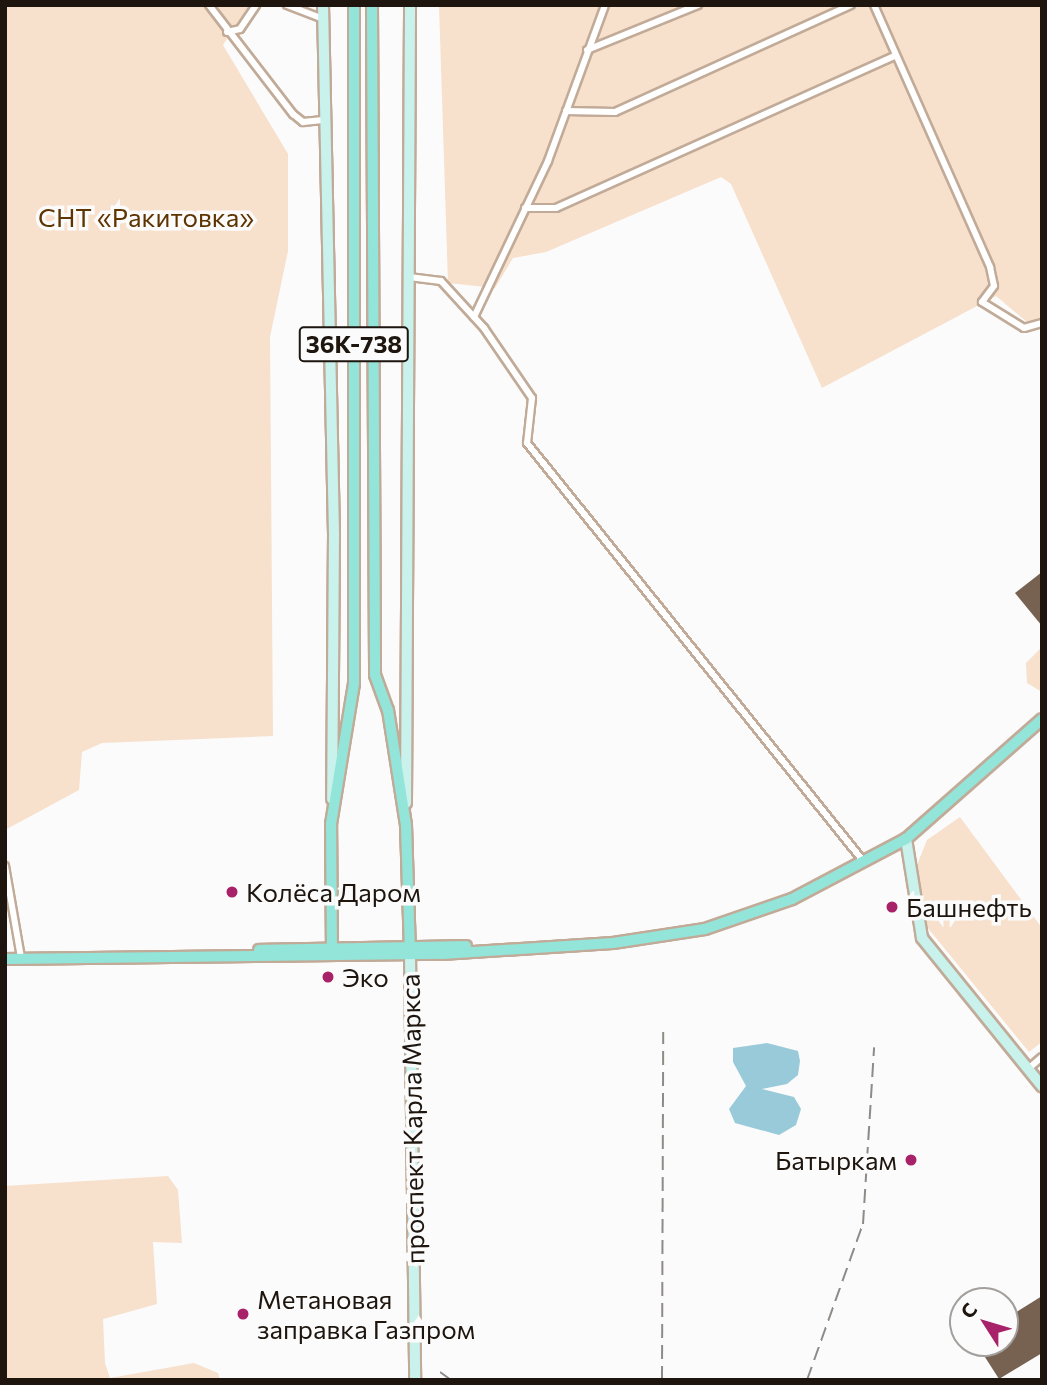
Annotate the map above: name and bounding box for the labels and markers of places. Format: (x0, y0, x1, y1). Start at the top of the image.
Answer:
place label: Колёса Даром (246, 876, 421, 908)
marker: Колёса Даром (224, 884, 240, 900)
place label: Башнефть (906, 891, 1032, 923)
marker: Башнефть (884, 899, 900, 915)
place label: Эко (342, 961, 389, 993)
marker: Эко (320, 969, 336, 985)
place label: Батыркам (775, 1144, 897, 1176)
marker: Батыркам (903, 1152, 919, 1168)
place label: Метановая заправка Газпром (257, 1283, 475, 1344)
marker: Метановая заправка Газпром (235, 1306, 251, 1322)

